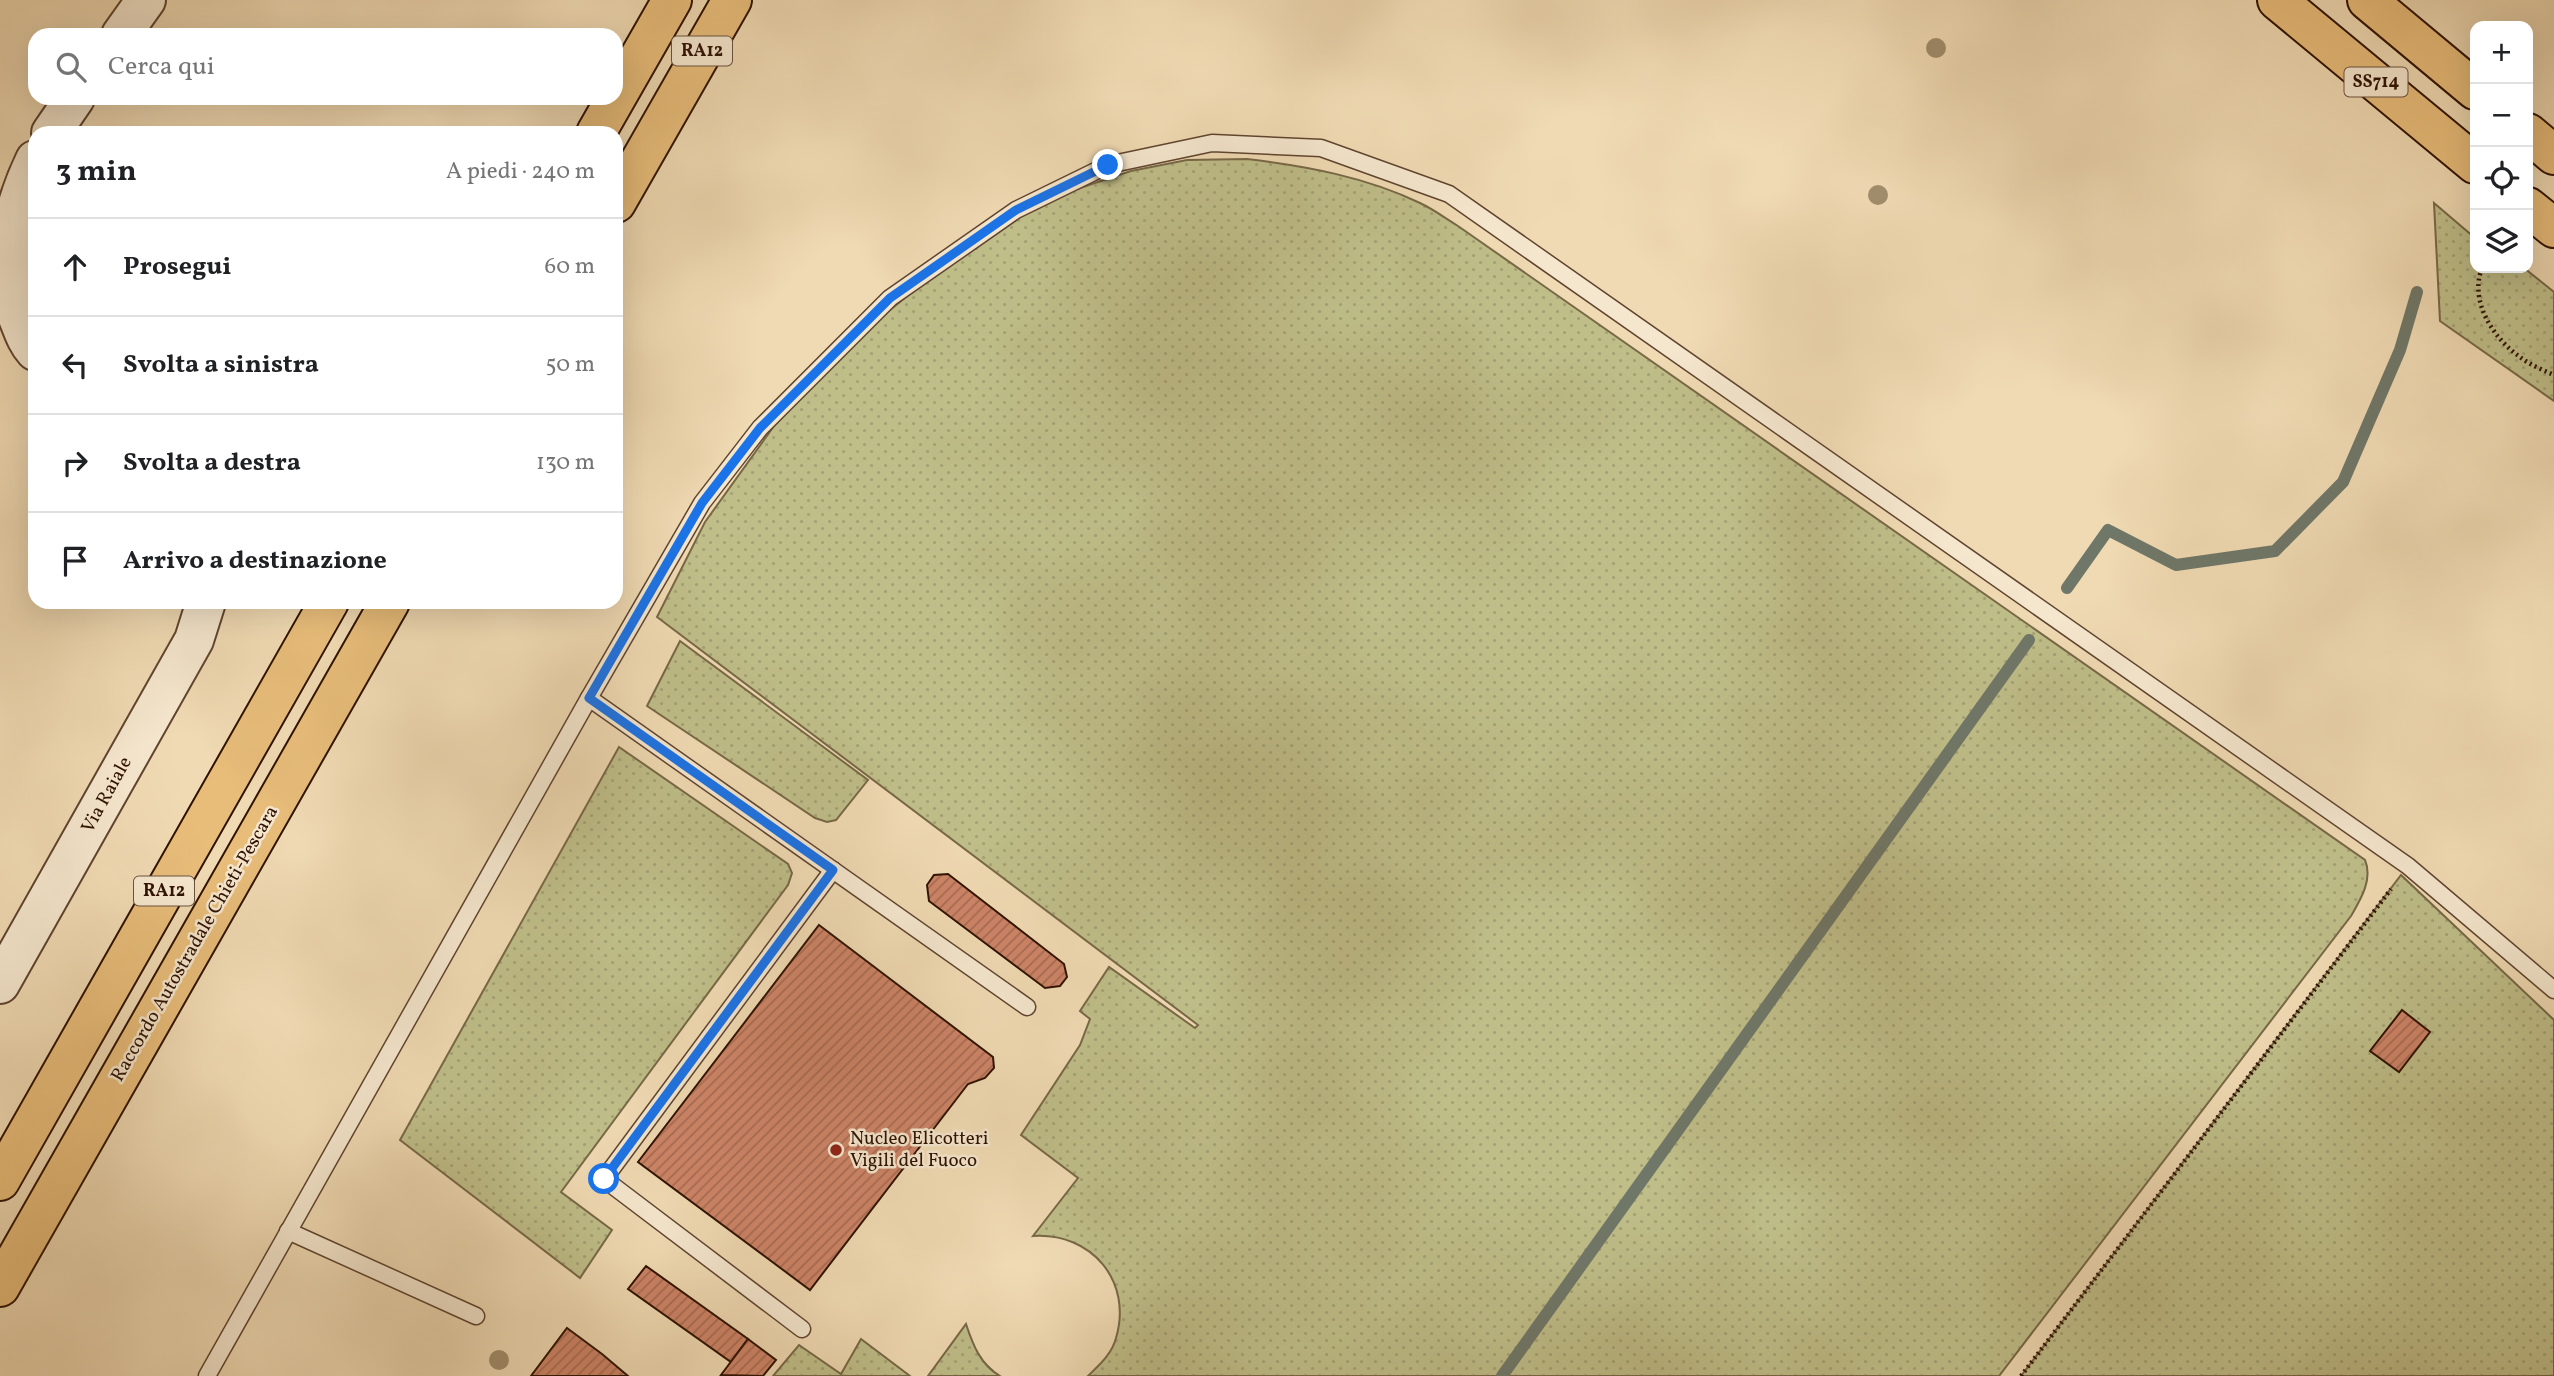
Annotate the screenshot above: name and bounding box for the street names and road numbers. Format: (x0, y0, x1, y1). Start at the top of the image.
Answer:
road number: RA12 (672, 36, 732, 66)
road number: SS714 (2344, 68, 2408, 96)
street label: Via Raiale (75, 752, 139, 838)
street label: Raccordo Autostradale Chieti-Pescara (105, 801, 285, 1087)
road number: RA12 (134, 876, 194, 906)

